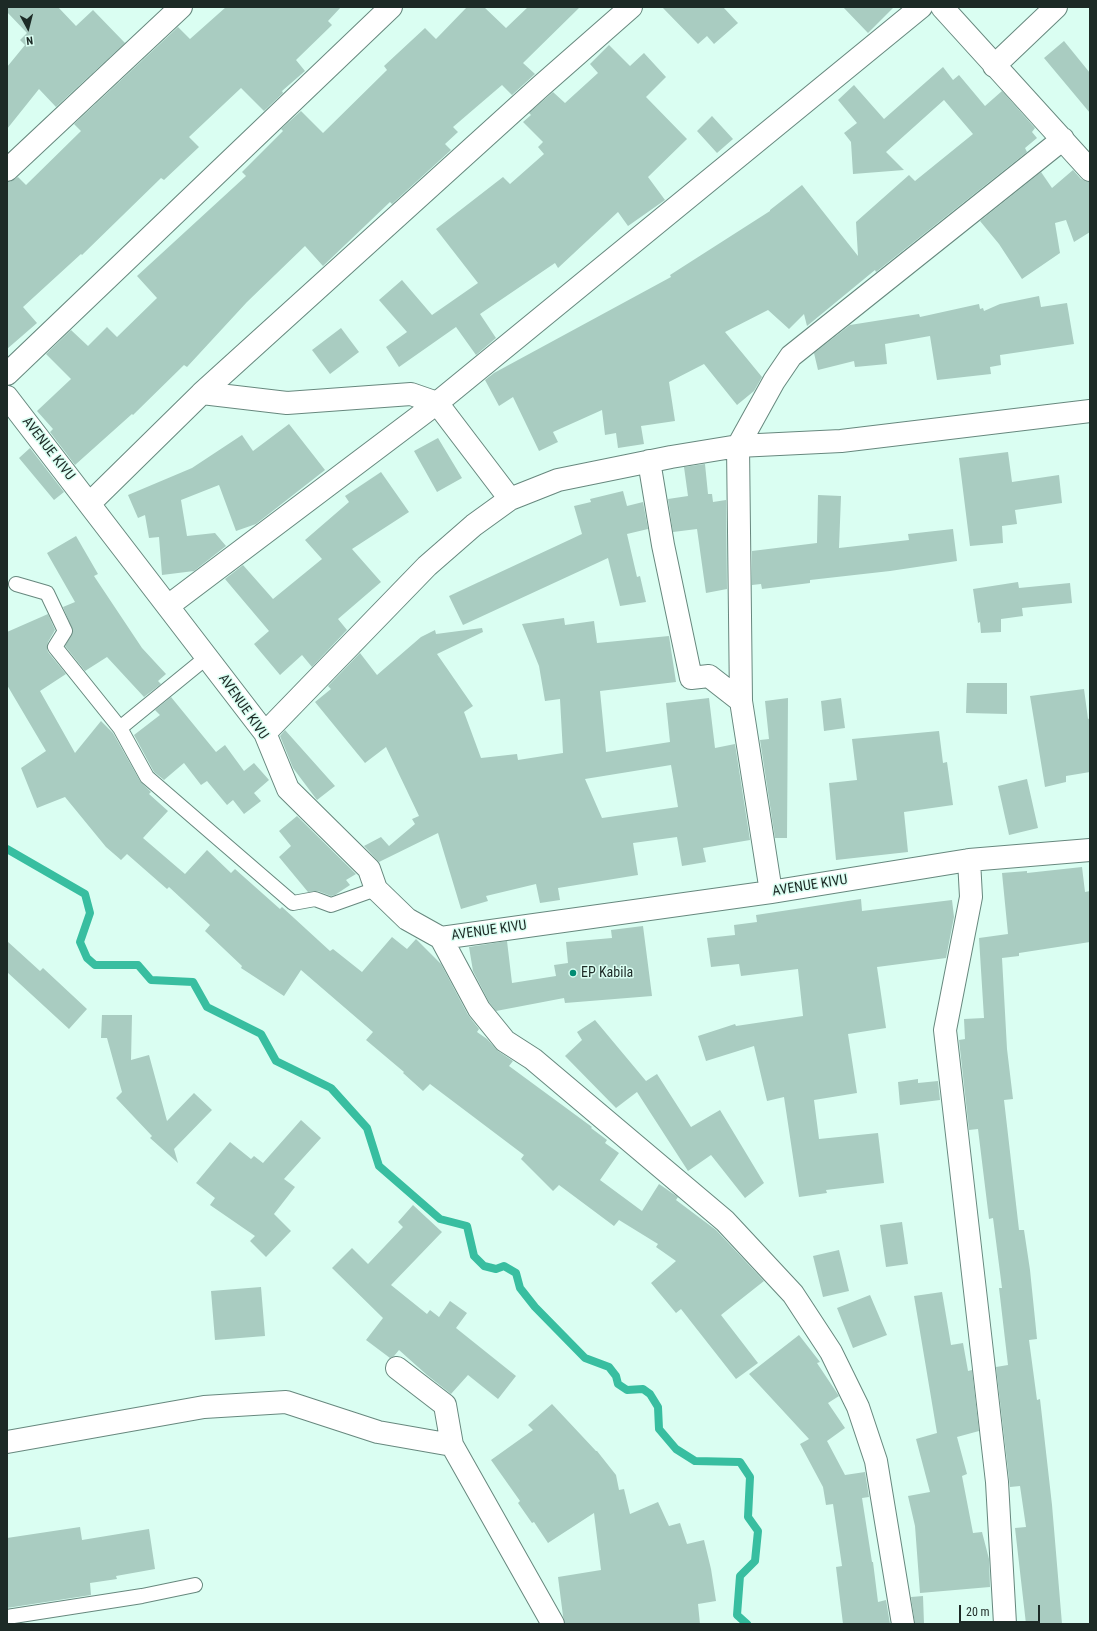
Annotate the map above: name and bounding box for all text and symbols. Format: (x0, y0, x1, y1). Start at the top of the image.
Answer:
north arrow (8, 8, 48, 48)
text: N (25, 34, 34, 47)
street label: AVENUE KIVU (18, 414, 78, 484)
street label: AVENUE KIVU (214, 671, 272, 743)
street label: AVENUE KIVU (771, 872, 849, 900)
street label: AVENUE KIVU (450, 917, 528, 945)
place label: EP Kabila (581, 965, 633, 981)
marker: EP Kabila (568, 968, 578, 978)
scale bar (961, 1597, 1042, 1623)
text: 20 m (966, 1605, 990, 1619)

